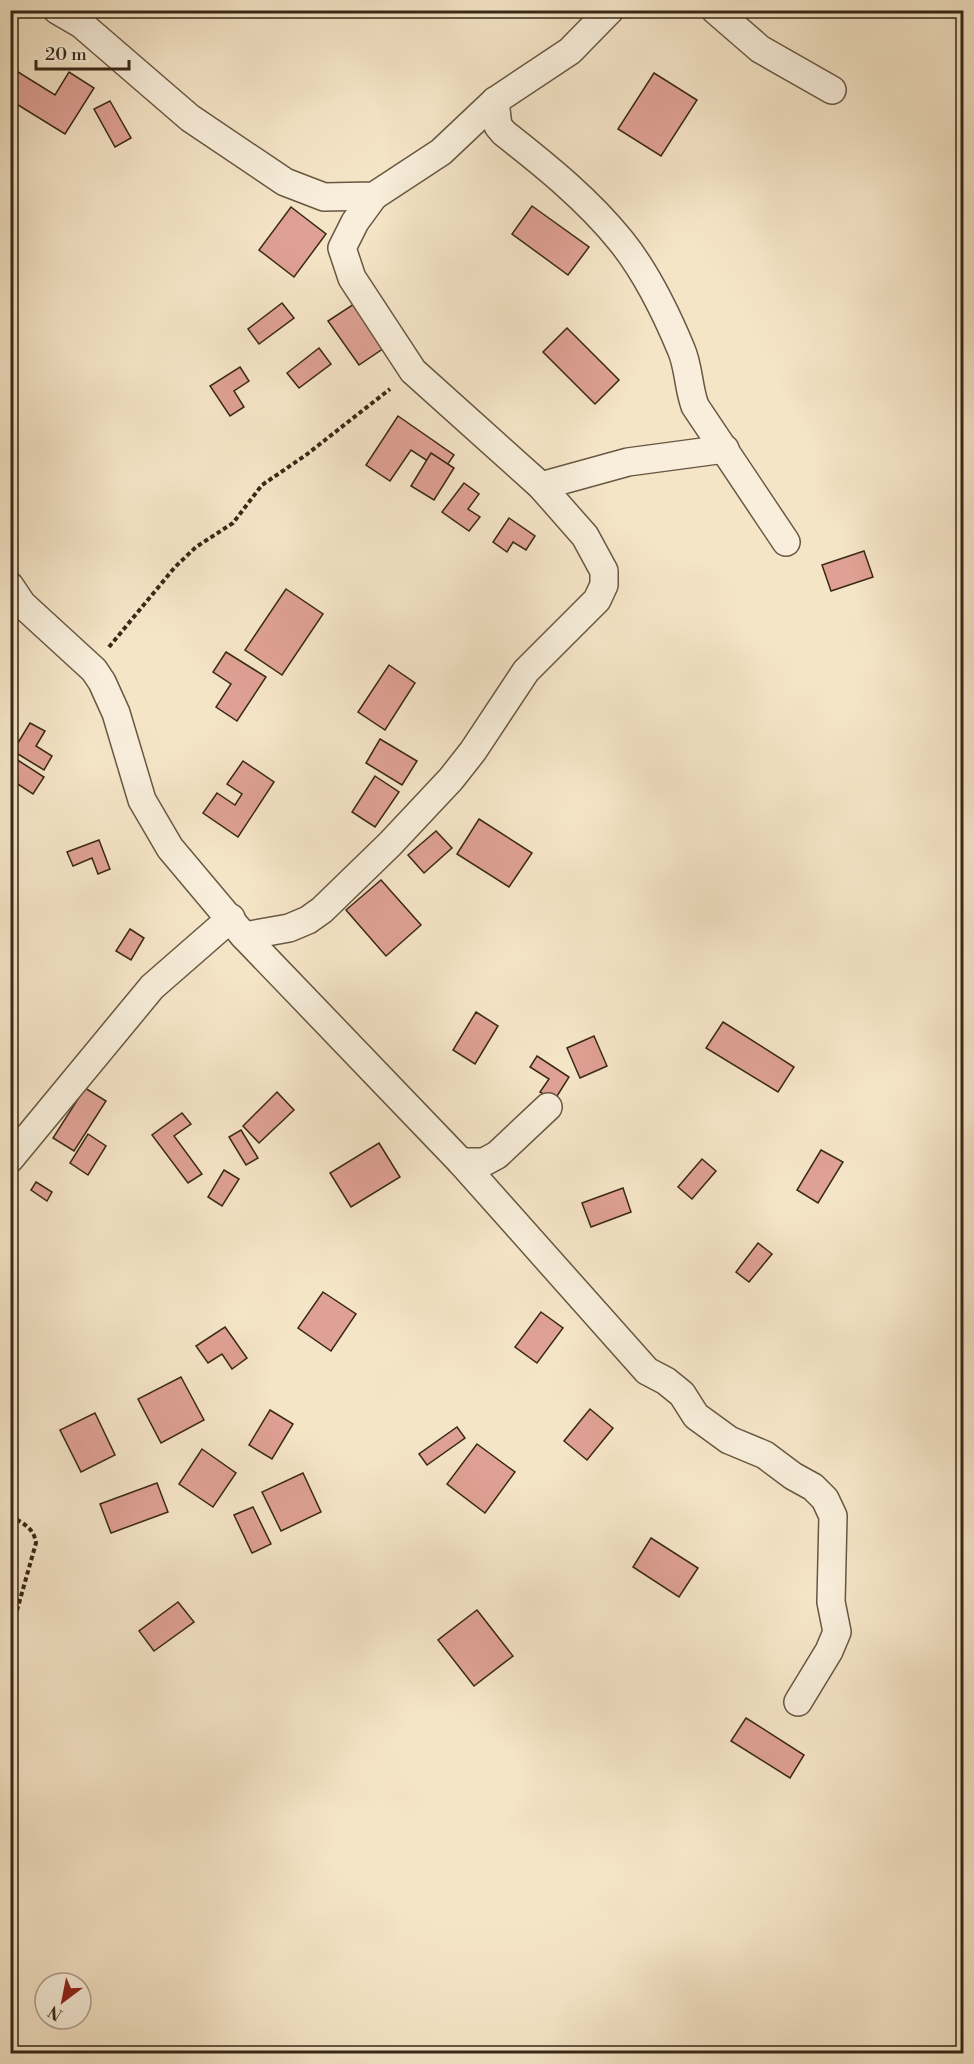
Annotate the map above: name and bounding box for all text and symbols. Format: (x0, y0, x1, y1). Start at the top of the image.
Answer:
scale bar (36, 33, 129, 71)
text: 20 m (45, 43, 87, 66)
north arrow (33, 1971, 93, 2031)
text: N (45, 2001, 66, 2025)

